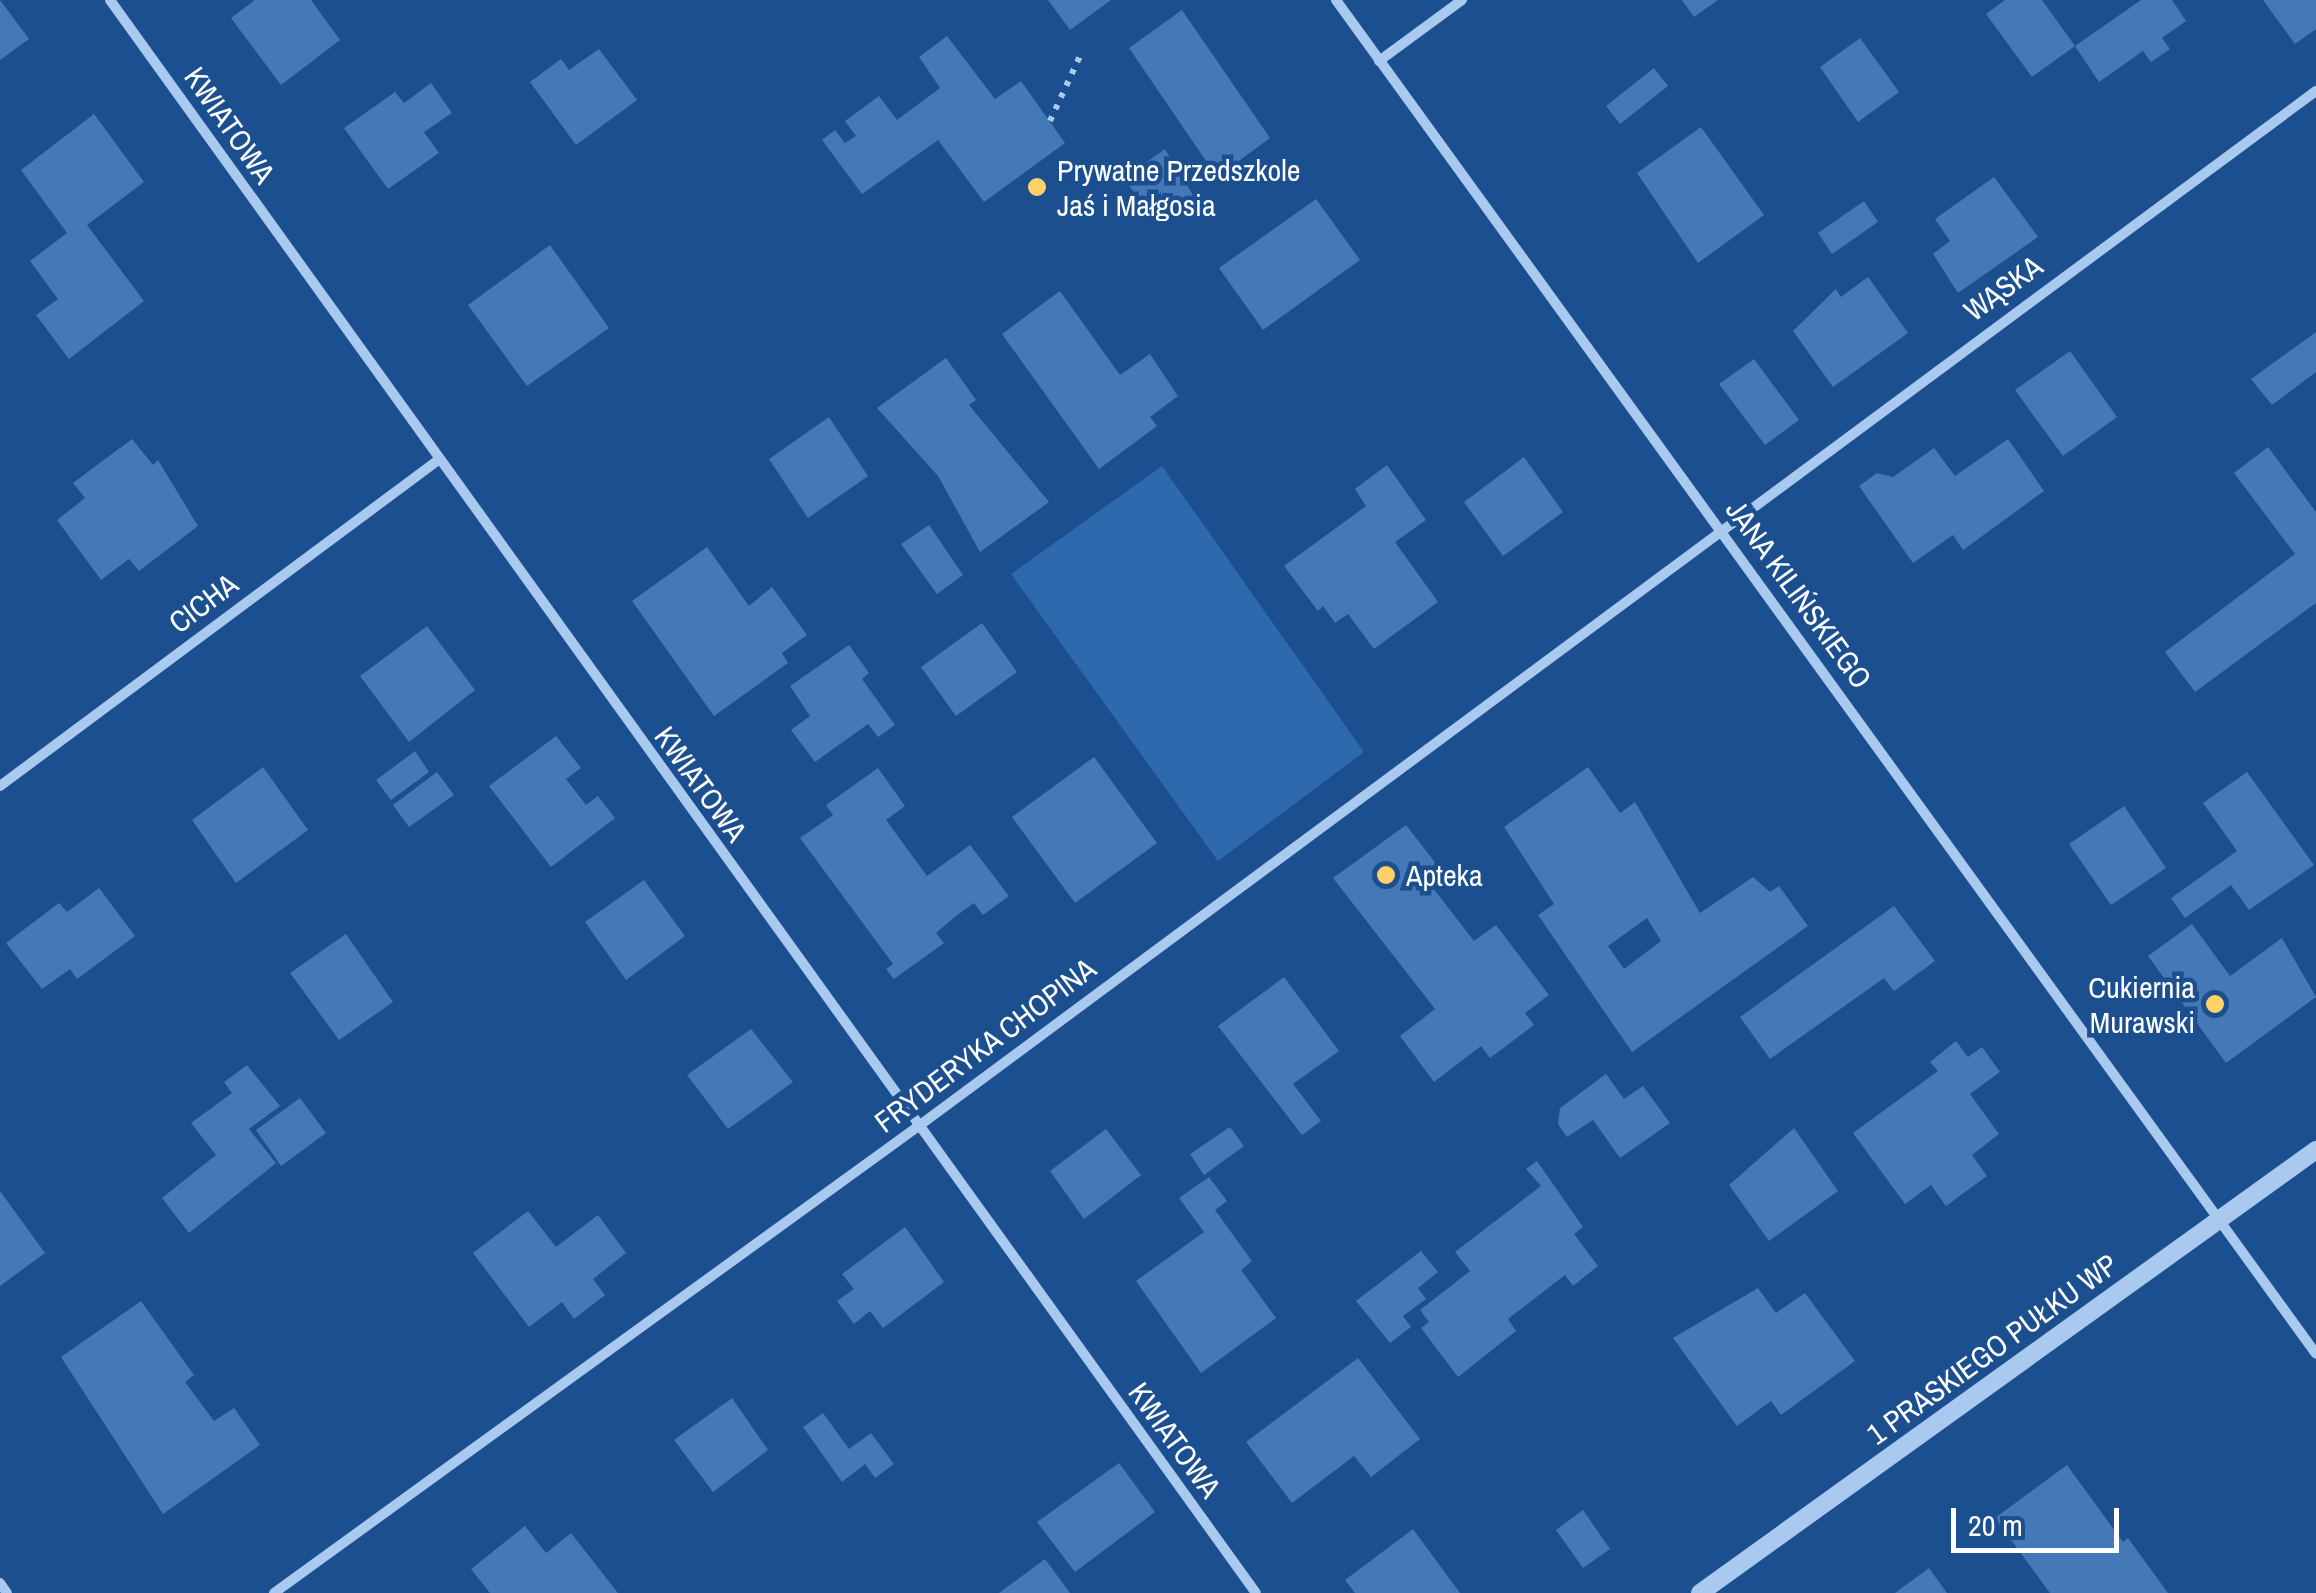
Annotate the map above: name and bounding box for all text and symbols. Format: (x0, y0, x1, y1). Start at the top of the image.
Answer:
street label: KWIATOWA (177, 60, 283, 190)
place label: Prywatne Przedszkole Jaś i Małgosia (1057, 152, 1300, 222)
marker: Prywatne Przedszkole Jaś i Małgosia (1026, 176, 1048, 198)
street label: WĄSKA (1957, 248, 2049, 328)
street label: JANA KILIŃSKIEGO (1718, 492, 1880, 696)
street label: CICHA (162, 566, 244, 640)
street label: KWIATOWA (647, 719, 755, 849)
place label: Apteka (1406, 857, 1483, 893)
marker: Apteka (1375, 864, 1397, 886)
street label: FRYDERYKA CHOPINA (867, 950, 1103, 1140)
place label: Cukiernia Murawski (2088, 969, 2195, 1040)
marker: Cukiernia Murawski (2204, 993, 2226, 1015)
street label: 1 PRASKIEGO PUŁKU WP (1860, 1246, 2124, 1452)
street label: KWIATOWA (1121, 1375, 1229, 1505)
scale bar (1956, 1488, 2124, 1550)
text: 20 m (1968, 1505, 2023, 1545)

